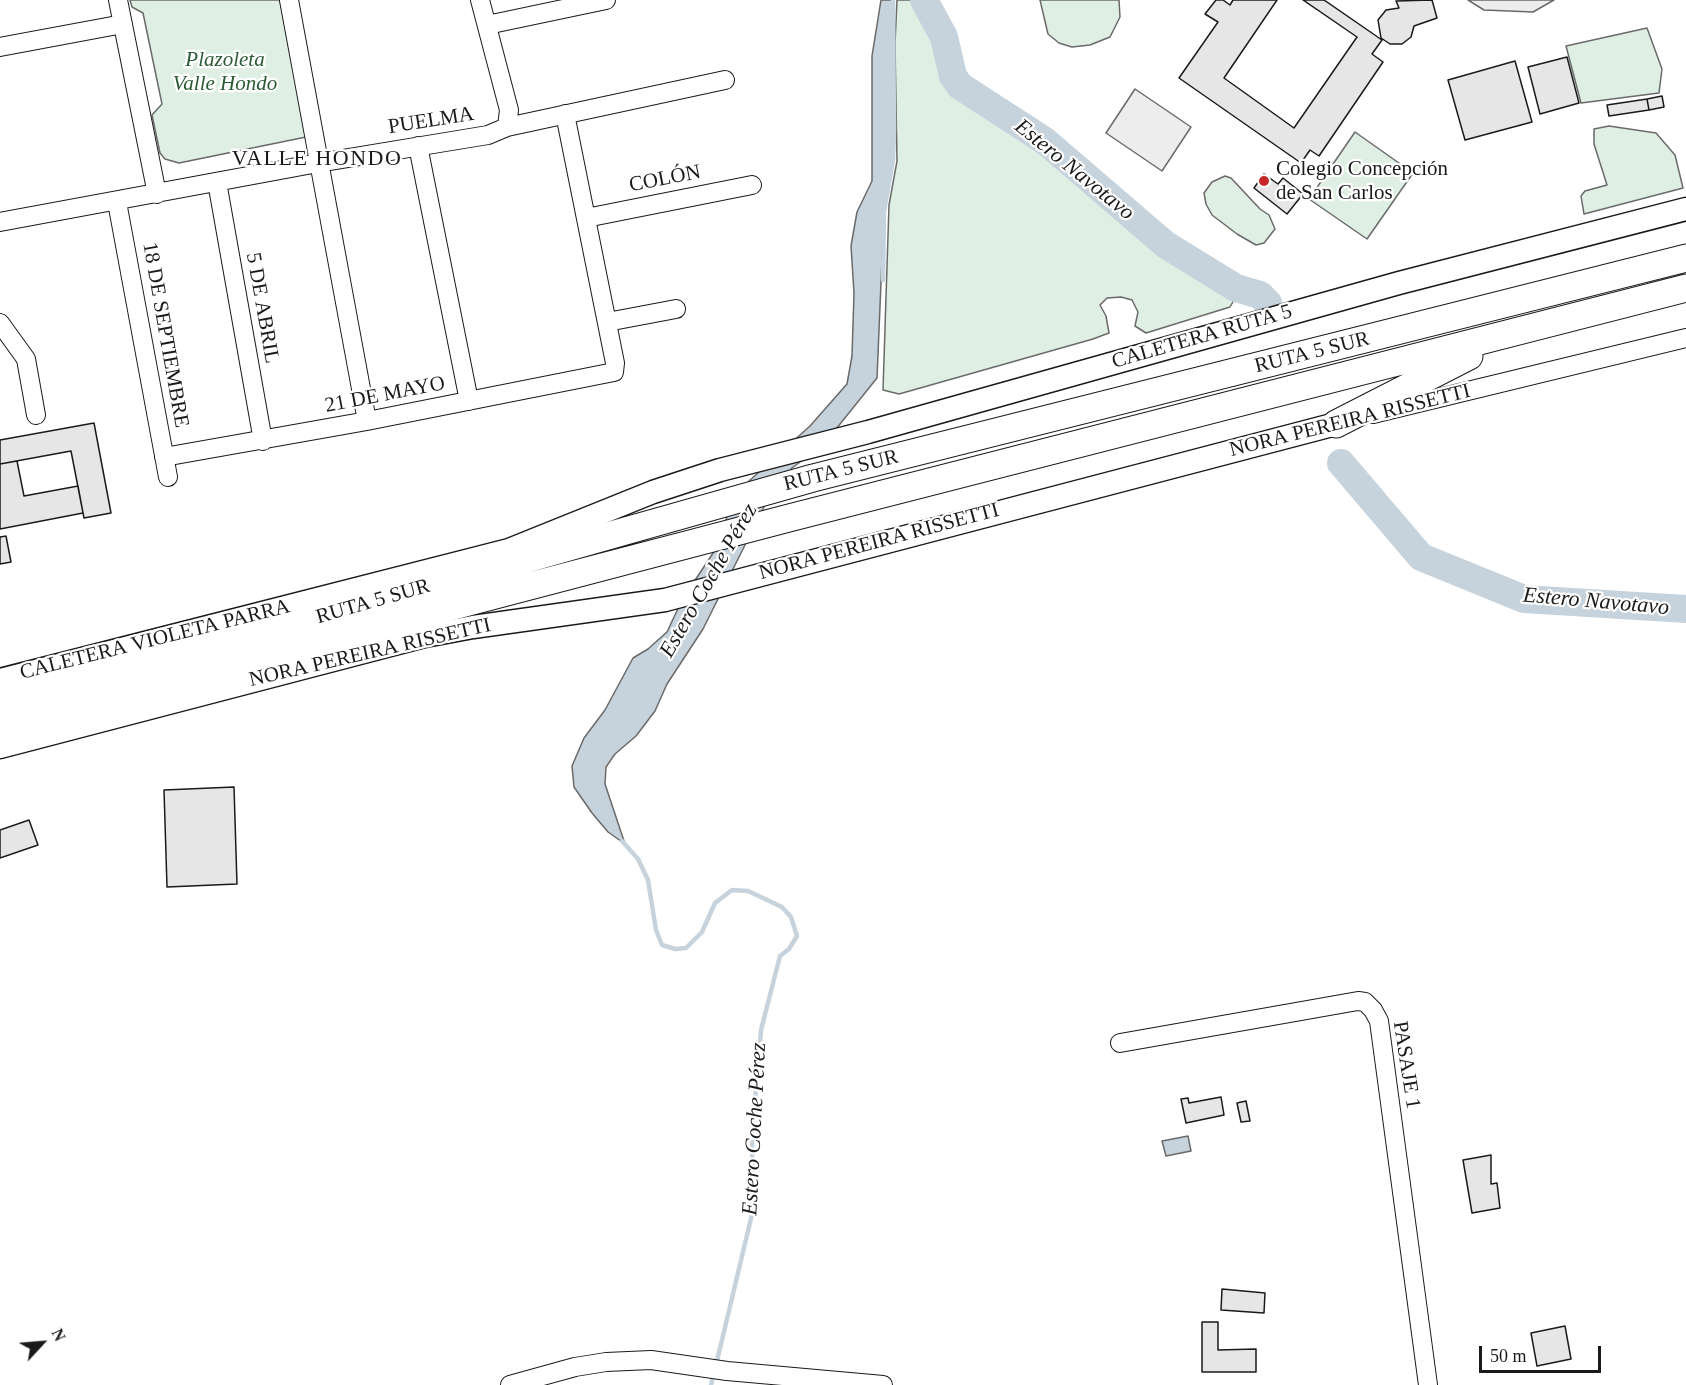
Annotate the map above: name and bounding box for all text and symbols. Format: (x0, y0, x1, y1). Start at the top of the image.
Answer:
park label: Plazoleta Valle Hondo (173, 47, 277, 97)
street label: PUELMA (386, 102, 476, 140)
water label: Estero Navotavo (1009, 114, 1139, 226)
district label: VALLE HONDO (232, 146, 402, 172)
place label: Colegio Concepción de San Carlos (1276, 156, 1448, 206)
street label: COLÓN (627, 160, 703, 198)
marker: Colegio Concepción de San Carlos (1257, 174, 1271, 188)
street label: 18 DE SEPTIEMBRE (136, 240, 194, 430)
street label: 5 DE ABRIL (240, 251, 284, 365)
street label: CALETERA RUTA 5 (1109, 299, 1295, 375)
street label: RUTA 5 SUR (1252, 327, 1372, 379)
street label: 21 DE MAYO (323, 371, 447, 419)
street label: NORA PEREIRA RISSETTI (1227, 379, 1473, 463)
street label: RUTA 5 SUR (781, 445, 901, 497)
street label: NORA PEREIRA RISSETTI (756, 498, 1002, 586)
water label: Estero Coche Pérez (654, 499, 764, 663)
street label: RUTA 5 SUR (313, 574, 433, 630)
water label: Estero Navotavo (1522, 582, 1670, 622)
street label: CALETERA VIOLETA PARRA (17, 594, 293, 686)
street label: NORA PEREIRA RISSETTI (247, 613, 493, 693)
street label: PASAJE 1 (1387, 1019, 1425, 1111)
water label: Estero Coche Pérez (737, 1042, 773, 1216)
north arrow (12, 1313, 72, 1373)
text: N (48, 1326, 69, 1344)
scale bar (1482, 1334, 1604, 1372)
text: 50 m (1490, 1346, 1527, 1366)

